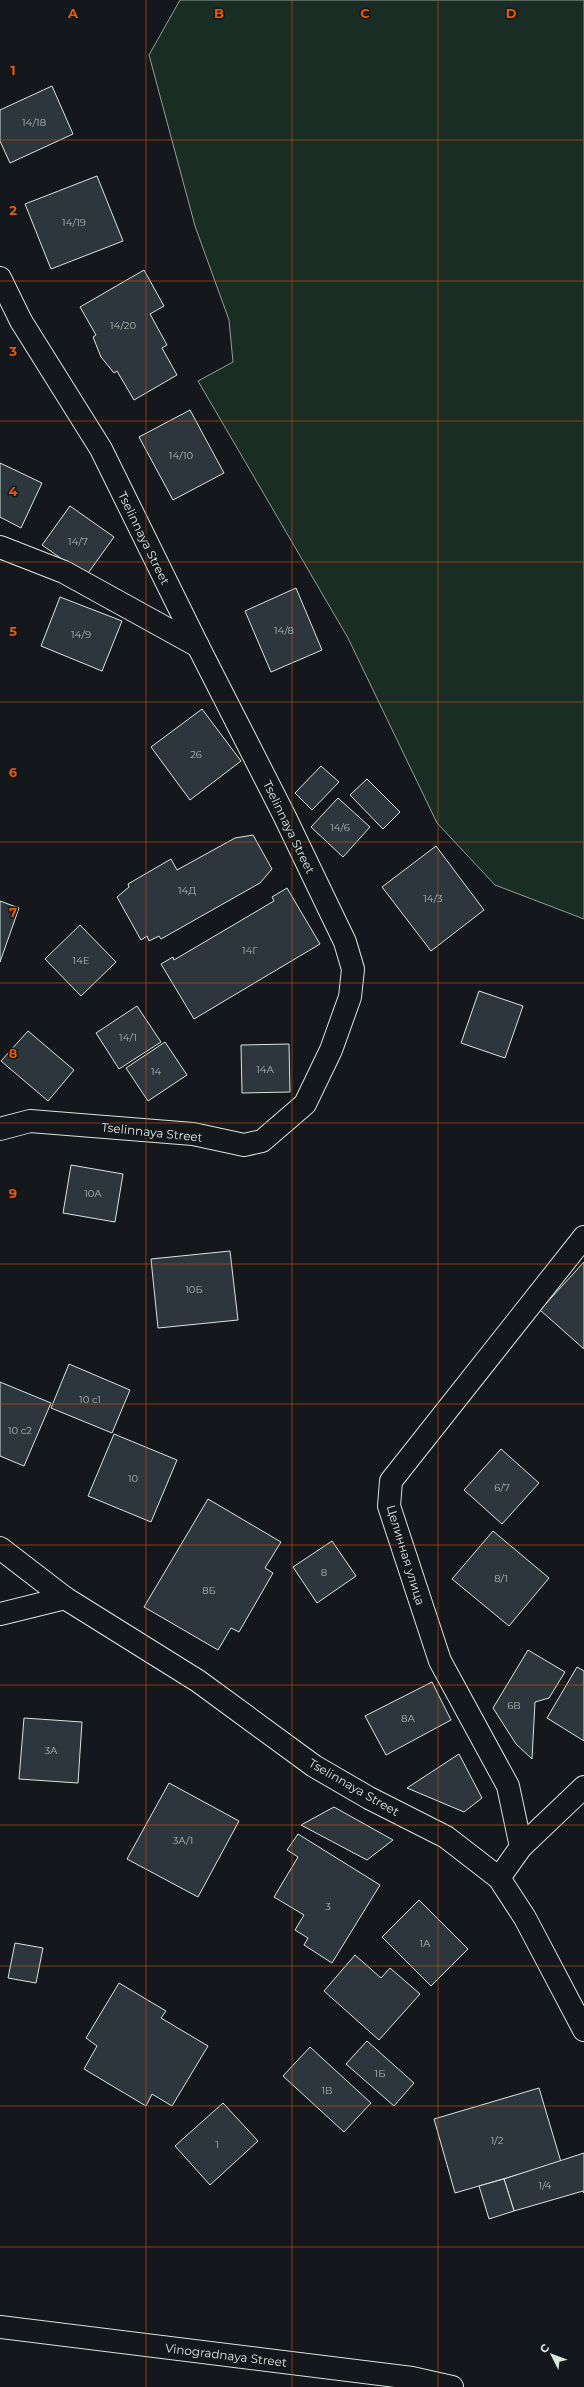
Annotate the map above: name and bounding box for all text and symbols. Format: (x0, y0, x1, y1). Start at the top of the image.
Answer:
text: A (67, 5, 79, 21)
text: B (214, 5, 224, 21)
text: C (360, 5, 370, 21)
text: D (506, 5, 517, 21)
text: 1 (10, 62, 16, 78)
house number: 14/18 (22, 116, 46, 129)
text: 2 (9, 202, 17, 218)
house number: 14/19 (62, 216, 86, 229)
house number: 14/20 (110, 319, 136, 332)
text: 3 (8, 343, 17, 359)
house number: 14/10 (169, 449, 194, 462)
text: 4 (9, 483, 18, 499)
street label: Tselinnaya Street (115, 489, 173, 587)
house number: 14/7 (68, 535, 88, 548)
text: 5 (9, 623, 17, 639)
house number: 14/8 (274, 624, 294, 637)
house number: 14/9 (71, 628, 91, 641)
house number: 26 (190, 748, 202, 761)
text: 6 (9, 764, 18, 780)
street label: Tselinnaya Street (260, 778, 318, 876)
house number: 14/6 (330, 821, 350, 834)
house number: 14Д (178, 884, 196, 897)
house number: 14/3 (423, 892, 443, 905)
text: 7 (9, 904, 17, 920)
house number: 14Г (242, 944, 258, 957)
house number: 14Е (73, 954, 90, 967)
house number: 14/1 (119, 1031, 137, 1044)
text: 8 (9, 1045, 18, 1061)
house number: 14А (256, 1063, 274, 1076)
house number: 14 (151, 1065, 161, 1078)
street label: Tselinnaya Street (101, 1119, 204, 1145)
text: 9 (9, 1185, 17, 1201)
house number: 10А (84, 1187, 102, 1200)
house number: 10Б (185, 1283, 203, 1296)
house number: 10 с1 (79, 1393, 101, 1406)
house number: 10 с2 (8, 1424, 32, 1437)
house number: 10 (128, 1472, 138, 1485)
house number: 6/7 (494, 1481, 510, 1494)
street label: Целинная улица (384, 1503, 428, 1607)
house number: 8 (321, 1566, 327, 1579)
house number: 8/1 (494, 1572, 508, 1585)
house number: 8Б (202, 1584, 216, 1597)
house number: 6В (507, 1699, 521, 1712)
house number: 8А (401, 1712, 415, 1725)
house number: 3А (44, 1744, 58, 1757)
street label: Tselinnaya Street (306, 1755, 402, 1819)
house number: 3А/1 (173, 1834, 193, 1847)
house number: 3 (325, 1900, 331, 1913)
house number: 1А (419, 1937, 431, 1950)
house number: 1Б (375, 2067, 385, 2080)
house number: 1В (321, 2084, 333, 2097)
house number: 1/2 (491, 2134, 504, 2147)
house number: 1 (215, 2138, 219, 2151)
house number: 1/4 (539, 2179, 552, 2192)
north arrow (532, 2335, 572, 2375)
street label: Vinogradnaya Street (164, 2340, 288, 2370)
text: С (537, 2341, 552, 2356)

